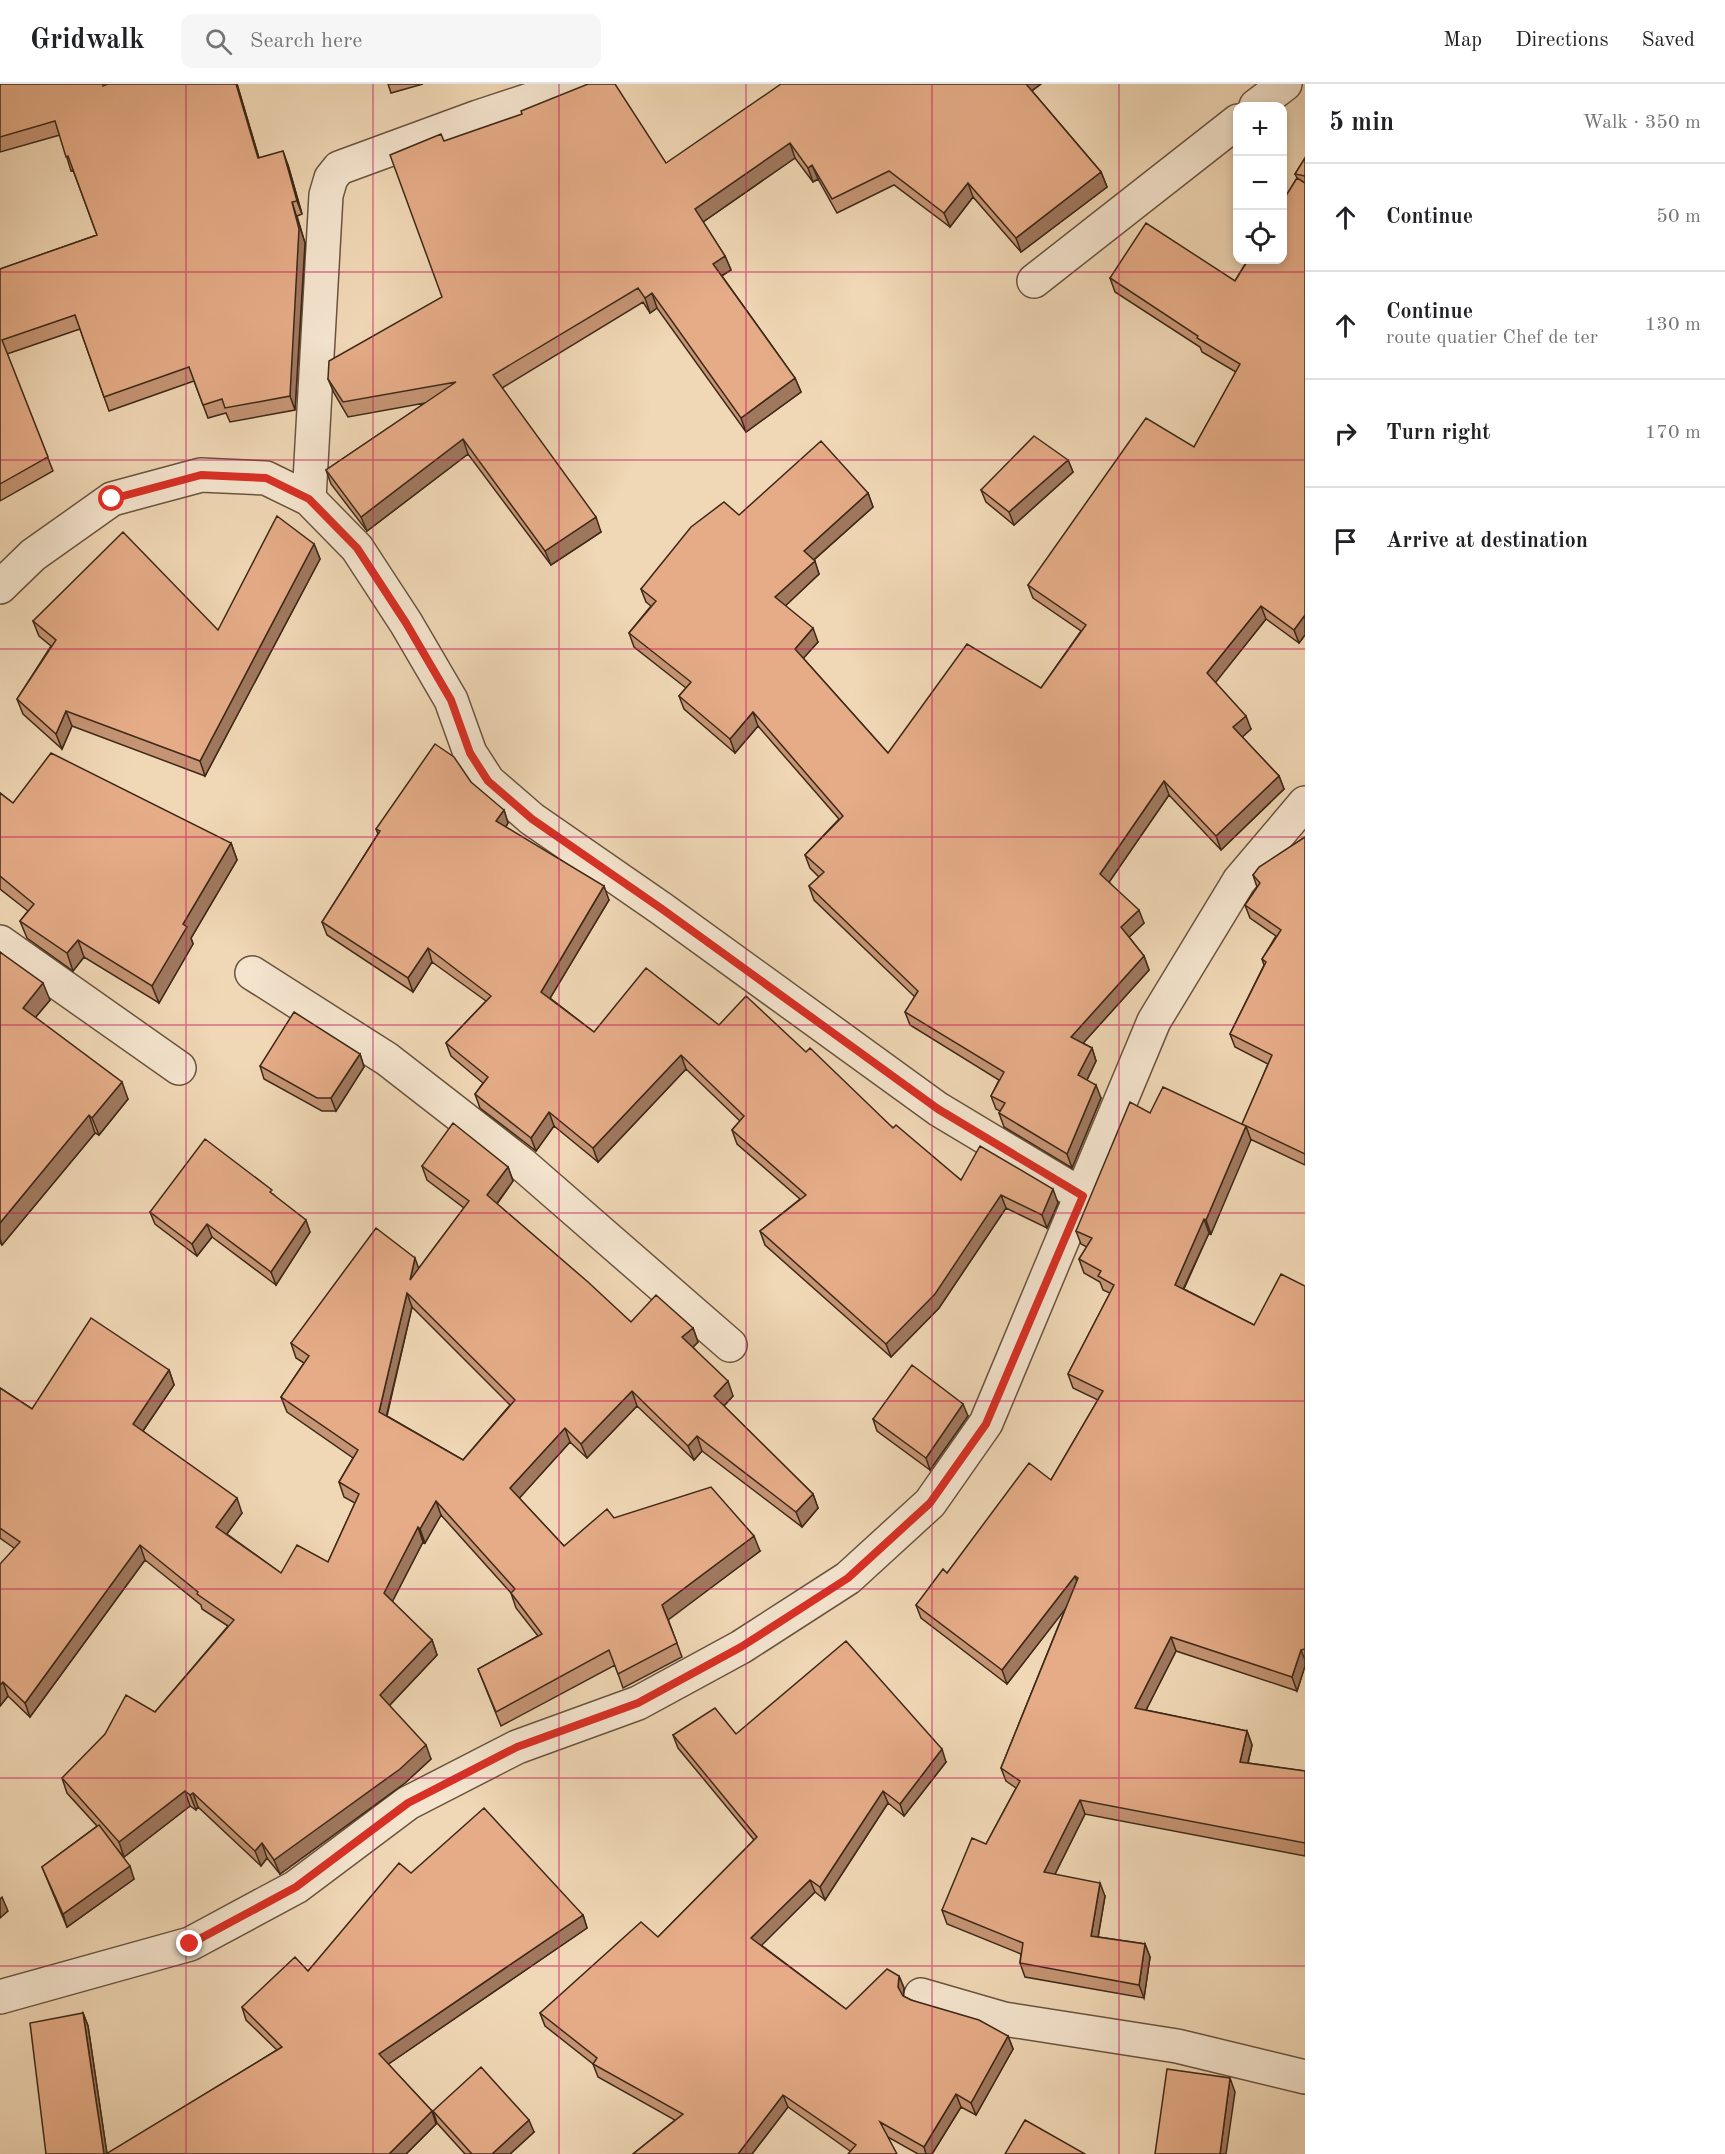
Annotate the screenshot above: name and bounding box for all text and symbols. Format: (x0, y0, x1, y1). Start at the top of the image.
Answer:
search box (181, 14, 601, 68)
icon: search (202, 25, 235, 58)
text: Gridwalk (30, 27, 145, 55)
text: Search here (250, 30, 362, 52)
text: Map (1443, 30, 1482, 51)
text: Directions (1515, 30, 1609, 51)
text: Saved (1642, 30, 1695, 51)
map controls (1233, 102, 1287, 264)
button: + (1233, 102, 1287, 156)
text: 5 min (1329, 110, 1394, 136)
text: Walk · 350 m (1582, 113, 1701, 133)
button: − (1233, 156, 1287, 210)
icon: ahead (1329, 201, 1362, 234)
text: Continue (1386, 206, 1473, 228)
text: 50 m (1656, 207, 1701, 227)
button: locate (1233, 210, 1287, 264)
text: Continue (1386, 301, 1473, 323)
icon: ahead (1329, 309, 1362, 342)
text: 130 m (1645, 315, 1701, 335)
text: route quatier Chef de ter (1386, 328, 1598, 348)
icon: right (1329, 417, 1362, 450)
text: Turn right (1386, 422, 1490, 444)
text: 170 m (1645, 423, 1701, 443)
route start (98, 485, 124, 511)
icon: arrive (1329, 525, 1362, 558)
text: Arrive at destination (1386, 530, 1588, 552)
route end (176, 1930, 202, 1956)

